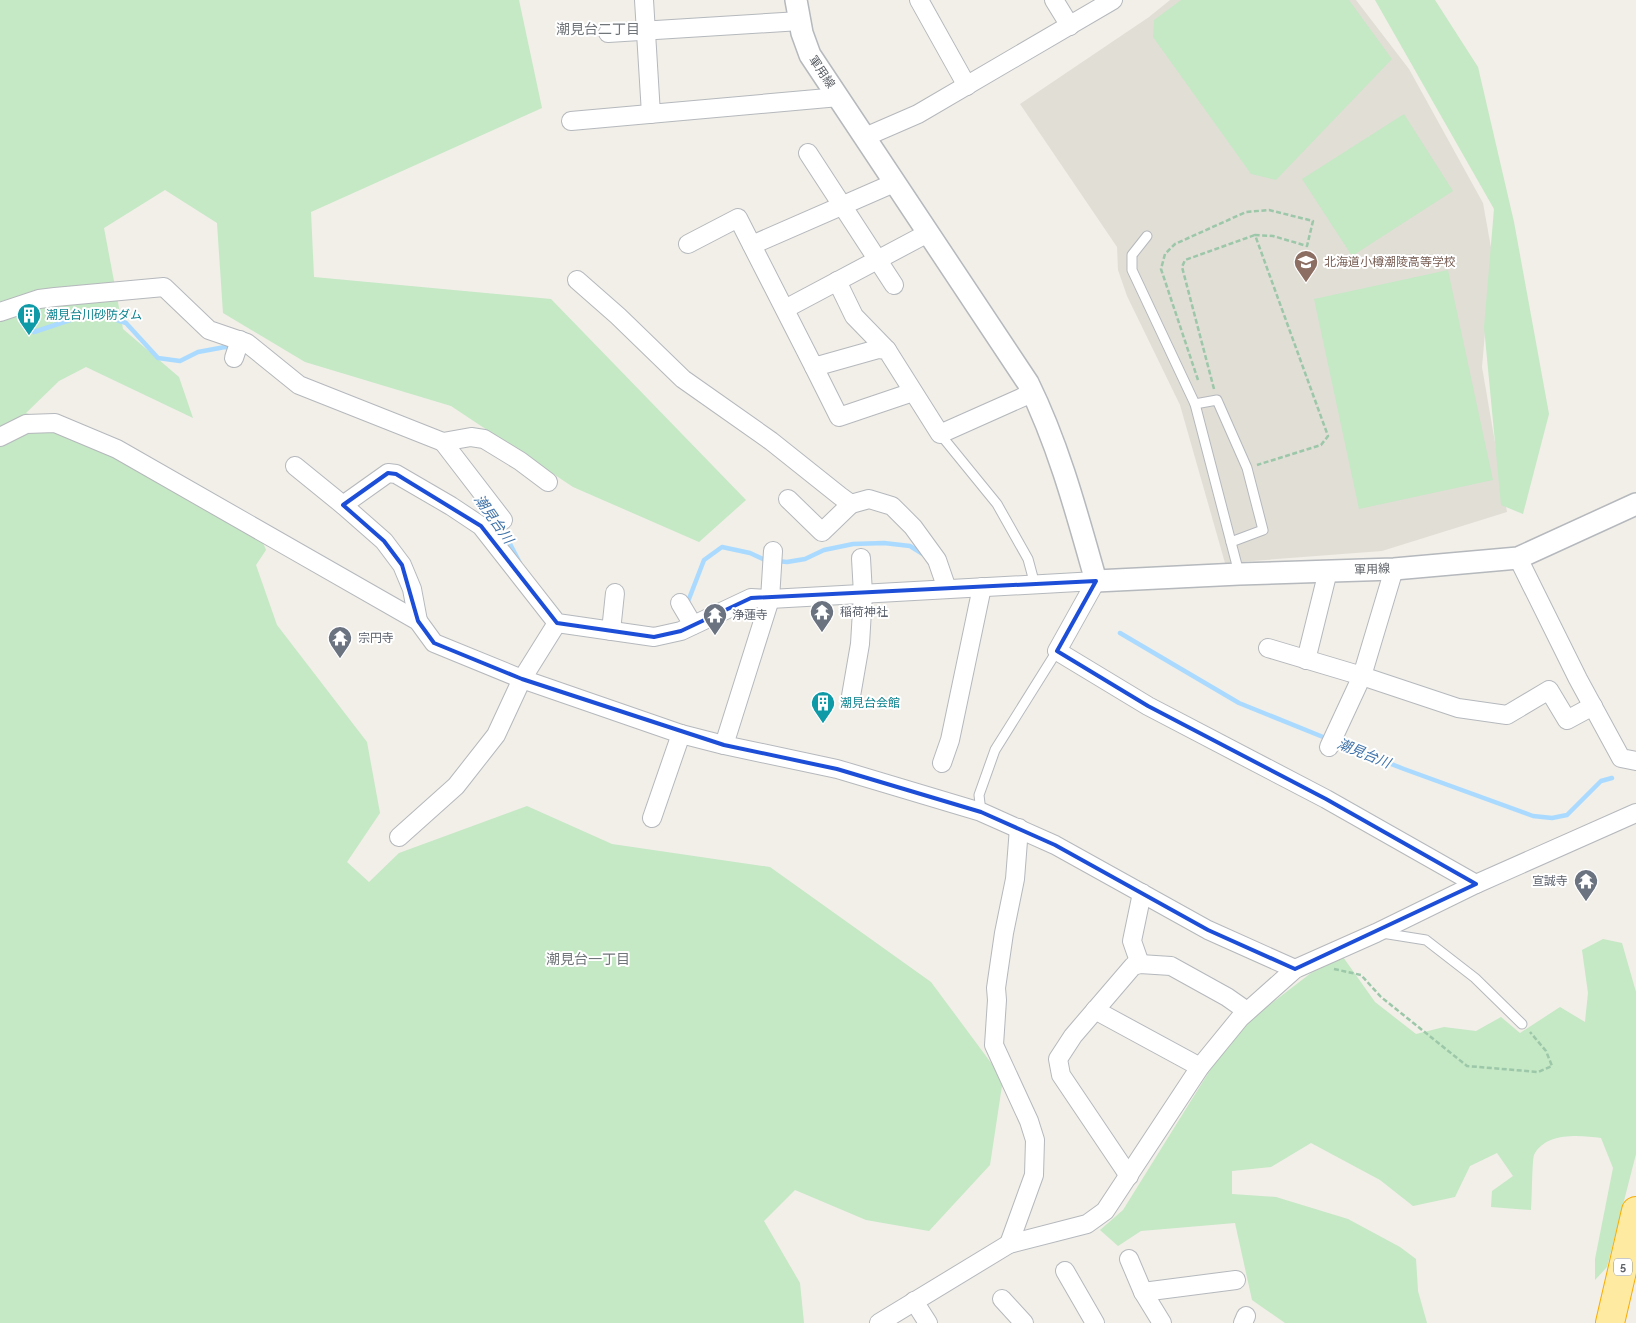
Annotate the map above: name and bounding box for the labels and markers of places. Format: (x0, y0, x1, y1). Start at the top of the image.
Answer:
school or university icon: 北海道小樽潮陵高等学校 (1293, 249, 1319, 283)
place label: 北海道小樽潮陵高等学校 (1324, 255, 1456, 269)
building icon: 潮見台川砂防ダム (16, 302, 42, 336)
place label: 潮見台川砂防ダム (46, 308, 142, 322)
temple icon: 稲荷神社 (809, 599, 835, 633)
temple icon: 浄蓮寺 (702, 602, 728, 636)
place label: 稲荷神社 (840, 605, 888, 619)
place label: 浄蓮寺 (732, 608, 768, 622)
temple icon: 宗円寺 (327, 625, 353, 659)
place label: 宗円寺 (358, 631, 394, 645)
building icon: 潮見台会館 (810, 690, 836, 724)
place label: 潮見台会館 (840, 696, 900, 710)
temple icon: 宣誠寺 (1573, 868, 1599, 902)
place label: 宣誠寺 (1532, 874, 1568, 888)

